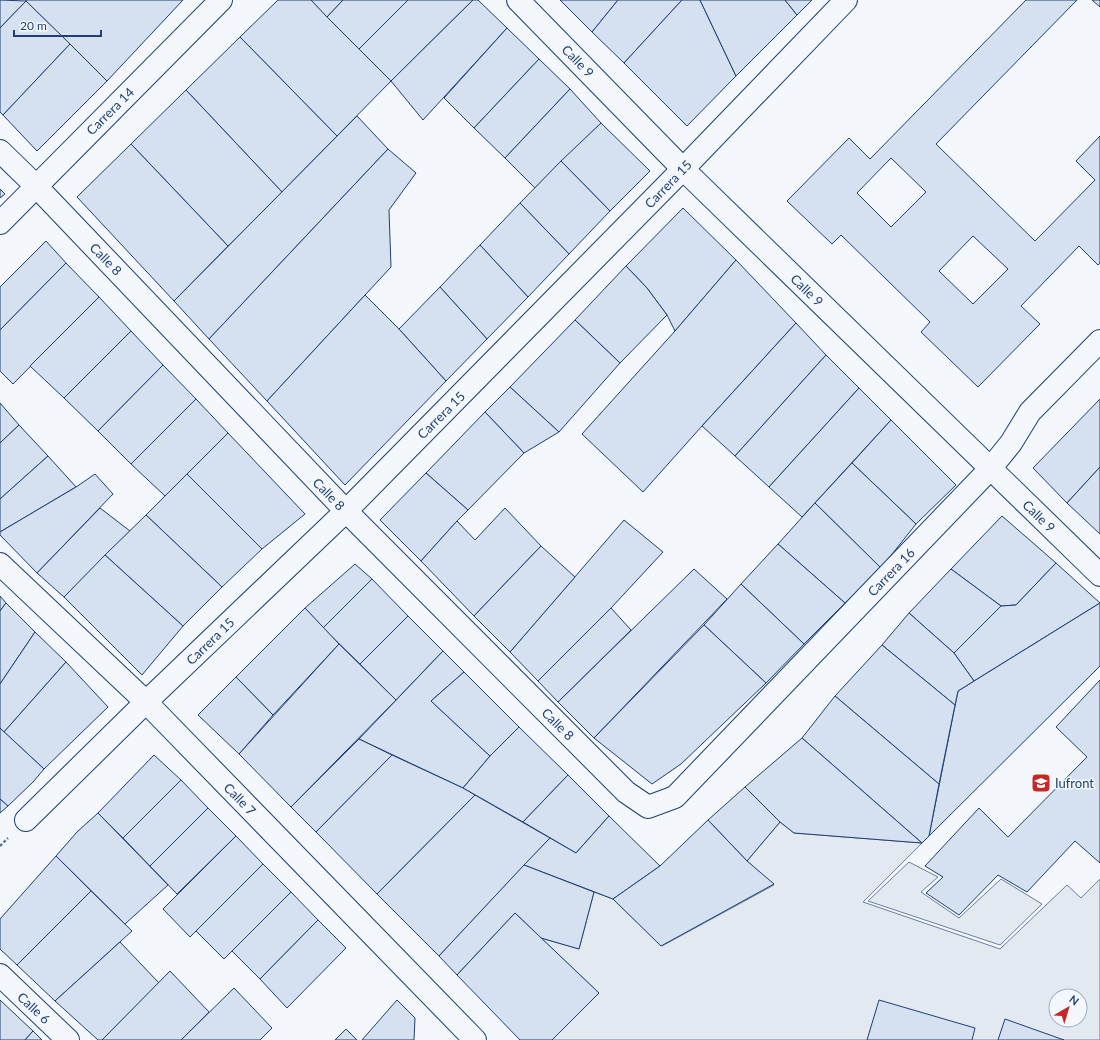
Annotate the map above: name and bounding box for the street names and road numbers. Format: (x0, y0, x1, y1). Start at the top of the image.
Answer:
street label: Calle 9 (559, 41, 597, 81)
street label: Carrera 14 (83, 84, 137, 138)
street label: Carrera 15 (641, 157, 695, 211)
street label: Calle 8 (87, 239, 125, 279)
street label: Calle 9 (787, 271, 827, 309)
street label: Carrera 15 (414, 388, 468, 442)
street label: Calle 8 (310, 474, 348, 514)
street label: Calle 9 (1019, 497, 1059, 535)
street label: Carrera 16 (864, 545, 918, 599)
street label: Carrera 15 (183, 614, 237, 668)
street label: Calle 8 (539, 705, 577, 743)
street label: Calle 7 (221, 779, 260, 819)
street label: Calle 6 (14, 989, 54, 1027)

